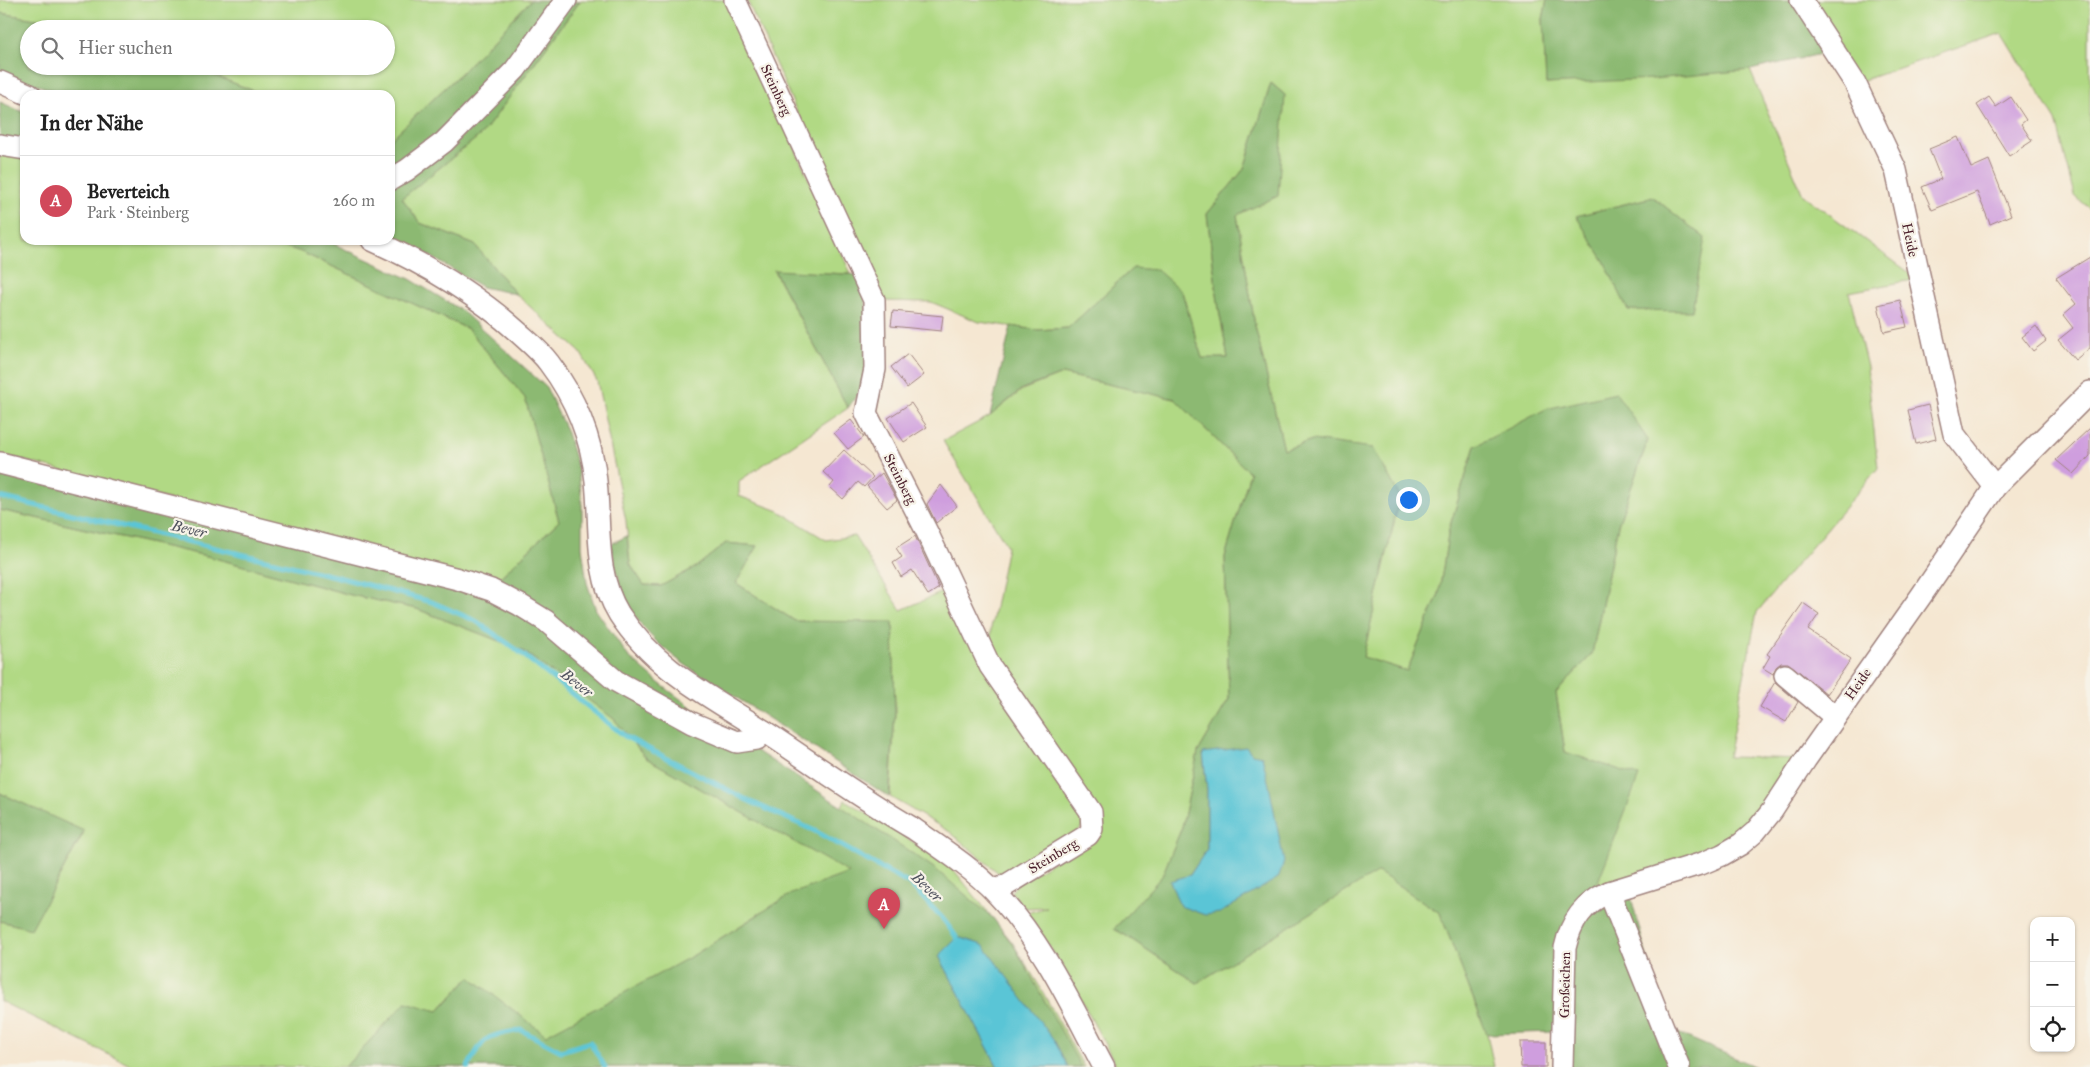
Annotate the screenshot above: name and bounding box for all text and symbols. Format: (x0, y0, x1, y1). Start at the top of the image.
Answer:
search box (20, 20, 395, 75)
icon: search (38, 34, 66, 62)
text: Hier suchen (78, 36, 172, 59)
street label: Steinberg (757, 62, 795, 119)
text: In der Nähe (40, 110, 143, 136)
text: Beverteich (87, 180, 170, 203)
text: A (51, 191, 61, 210)
text: 260 m (333, 191, 375, 210)
text: Park · Steinberg (87, 203, 189, 222)
street label: Heide (1898, 221, 1922, 259)
street label: Steinberg (880, 451, 920, 508)
your location (1396, 487, 1422, 513)
water label: Bever (169, 516, 209, 542)
water label: Bever (557, 664, 597, 701)
street label: Heide (1841, 665, 1875, 703)
street label: Steinberg (1025, 834, 1081, 877)
water label: Bever (907, 868, 946, 906)
pin: A (868, 888, 900, 929)
map controls (2030, 917, 2075, 1052)
button: + (2030, 917, 2075, 962)
street label: Großeichen (1556, 951, 1574, 1018)
button: − (2030, 962, 2075, 1007)
button: locate (2030, 1007, 2075, 1052)

